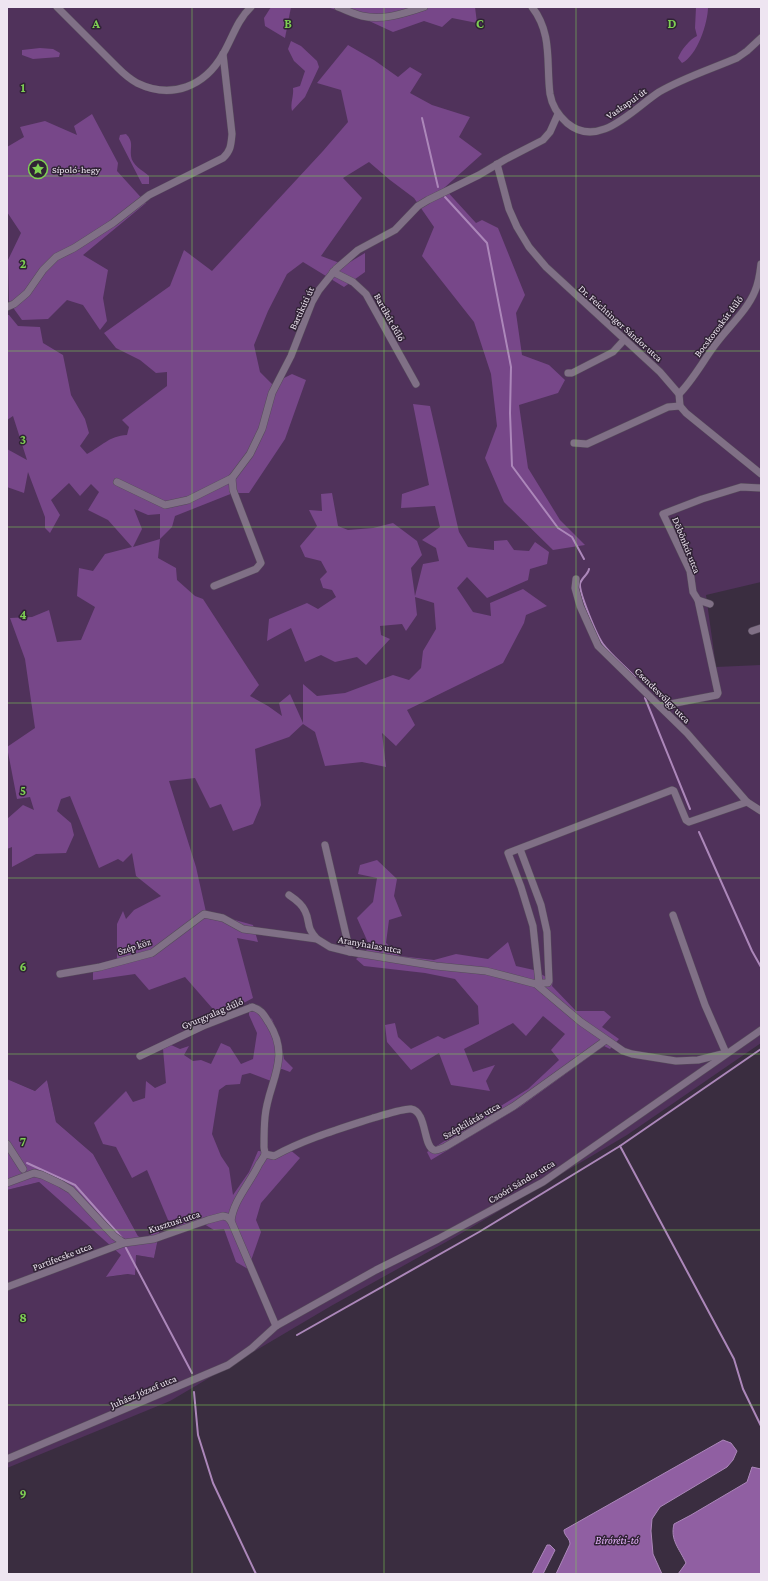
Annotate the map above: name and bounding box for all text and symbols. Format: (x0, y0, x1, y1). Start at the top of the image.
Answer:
text: A (91, 16, 100, 31)
text: B (284, 16, 292, 31)
text: C (476, 16, 484, 31)
text: D (668, 16, 677, 31)
text: 1 (21, 80, 26, 95)
street label: Vaskapui út (604, 85, 649, 121)
place icon: Sípoló-hegy (27, 158, 49, 180)
place label: Sípoló-hegy (52, 164, 100, 175)
text: 2 (20, 256, 27, 271)
street label: Dr. Feichtinger Sándor utca (577, 283, 665, 364)
street label: Bartikúti út (287, 284, 316, 331)
street label: Bartikút dűlő (372, 291, 407, 343)
street label: Bocskoroskút dűlő (692, 294, 745, 359)
text: 3 (20, 432, 26, 447)
street label: Döbönkút utca (670, 515, 703, 575)
text: 4 (19, 607, 27, 622)
street label: Csendesvölgy utca (633, 665, 693, 726)
text: 5 (20, 783, 26, 798)
street label: Aranyhalas utca (337, 934, 403, 956)
street label: Szép köz (116, 936, 152, 957)
text: 6 (19, 959, 27, 974)
street label: Gyurgyalag dűlő (180, 996, 245, 1031)
street label: Szépkilátás utca (441, 1099, 502, 1141)
text: 7 (20, 1134, 26, 1149)
street label: Csoóri Sándor utca (486, 1157, 557, 1206)
street label: Kusztusi utca (147, 1208, 202, 1235)
street label: Partifecske utca (31, 1240, 94, 1273)
text: 8 (19, 1310, 27, 1325)
street label: Juhász József utca (107, 1372, 178, 1411)
text: 9 (19, 1486, 27, 1501)
water label: Bíróréti-tó (595, 1534, 639, 1546)

